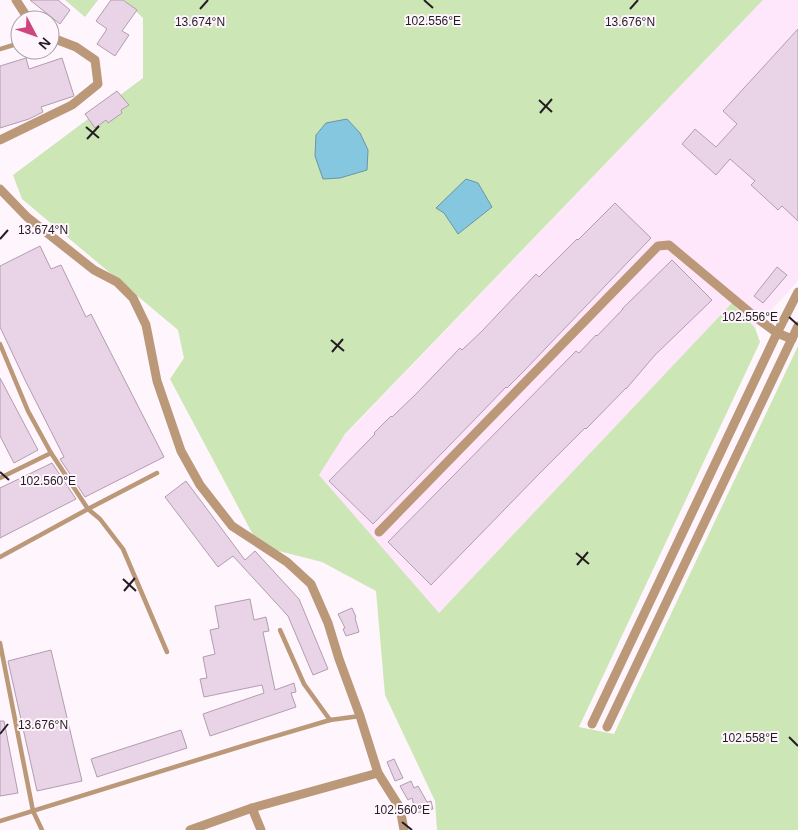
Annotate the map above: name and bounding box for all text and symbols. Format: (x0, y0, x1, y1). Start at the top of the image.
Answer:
north arrow (10, 10, 60, 60)
text: 102.556°E (405, 14, 461, 28)
text: 13.674°N (175, 15, 225, 29)
text: 13.676°N (605, 15, 655, 29)
text: N (35, 34, 54, 53)
text: 13.674°N (18, 223, 68, 237)
text: 102.556°E (722, 310, 778, 324)
text: 102.560°E (20, 474, 76, 488)
text: 13.676°N (18, 718, 68, 732)
text: 102.558°E (722, 731, 778, 745)
text: 102.560°E (374, 803, 430, 817)

